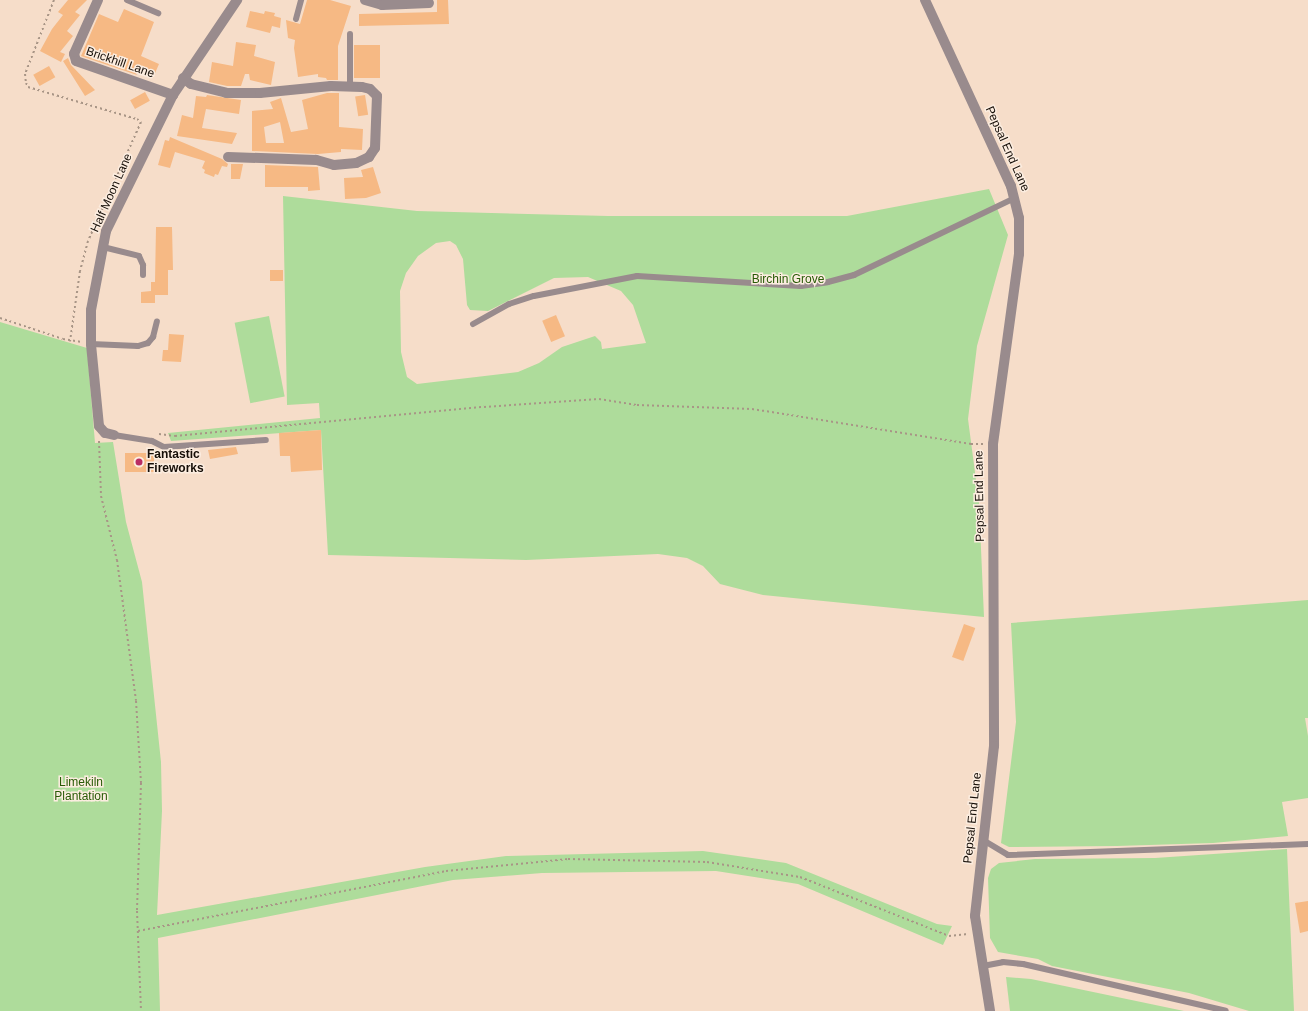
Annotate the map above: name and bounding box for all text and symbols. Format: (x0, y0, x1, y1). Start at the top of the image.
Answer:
street label: Brickhill Lane (84, 45, 156, 81)
street label: Pepsal End Lane (982, 104, 1032, 194)
street label: Half Moon Lane (88, 151, 136, 235)
park label: Birchin Grove (752, 273, 824, 287)
place label: Fantastic Fireworks (147, 448, 204, 476)
street label: Pepsal End Lane (972, 450, 988, 542)
marker: Fantastic Fireworks (134, 457, 144, 467)
street label: Pepsal End Lane (961, 772, 985, 864)
park label: Limekiln Plantation (54, 776, 108, 804)

